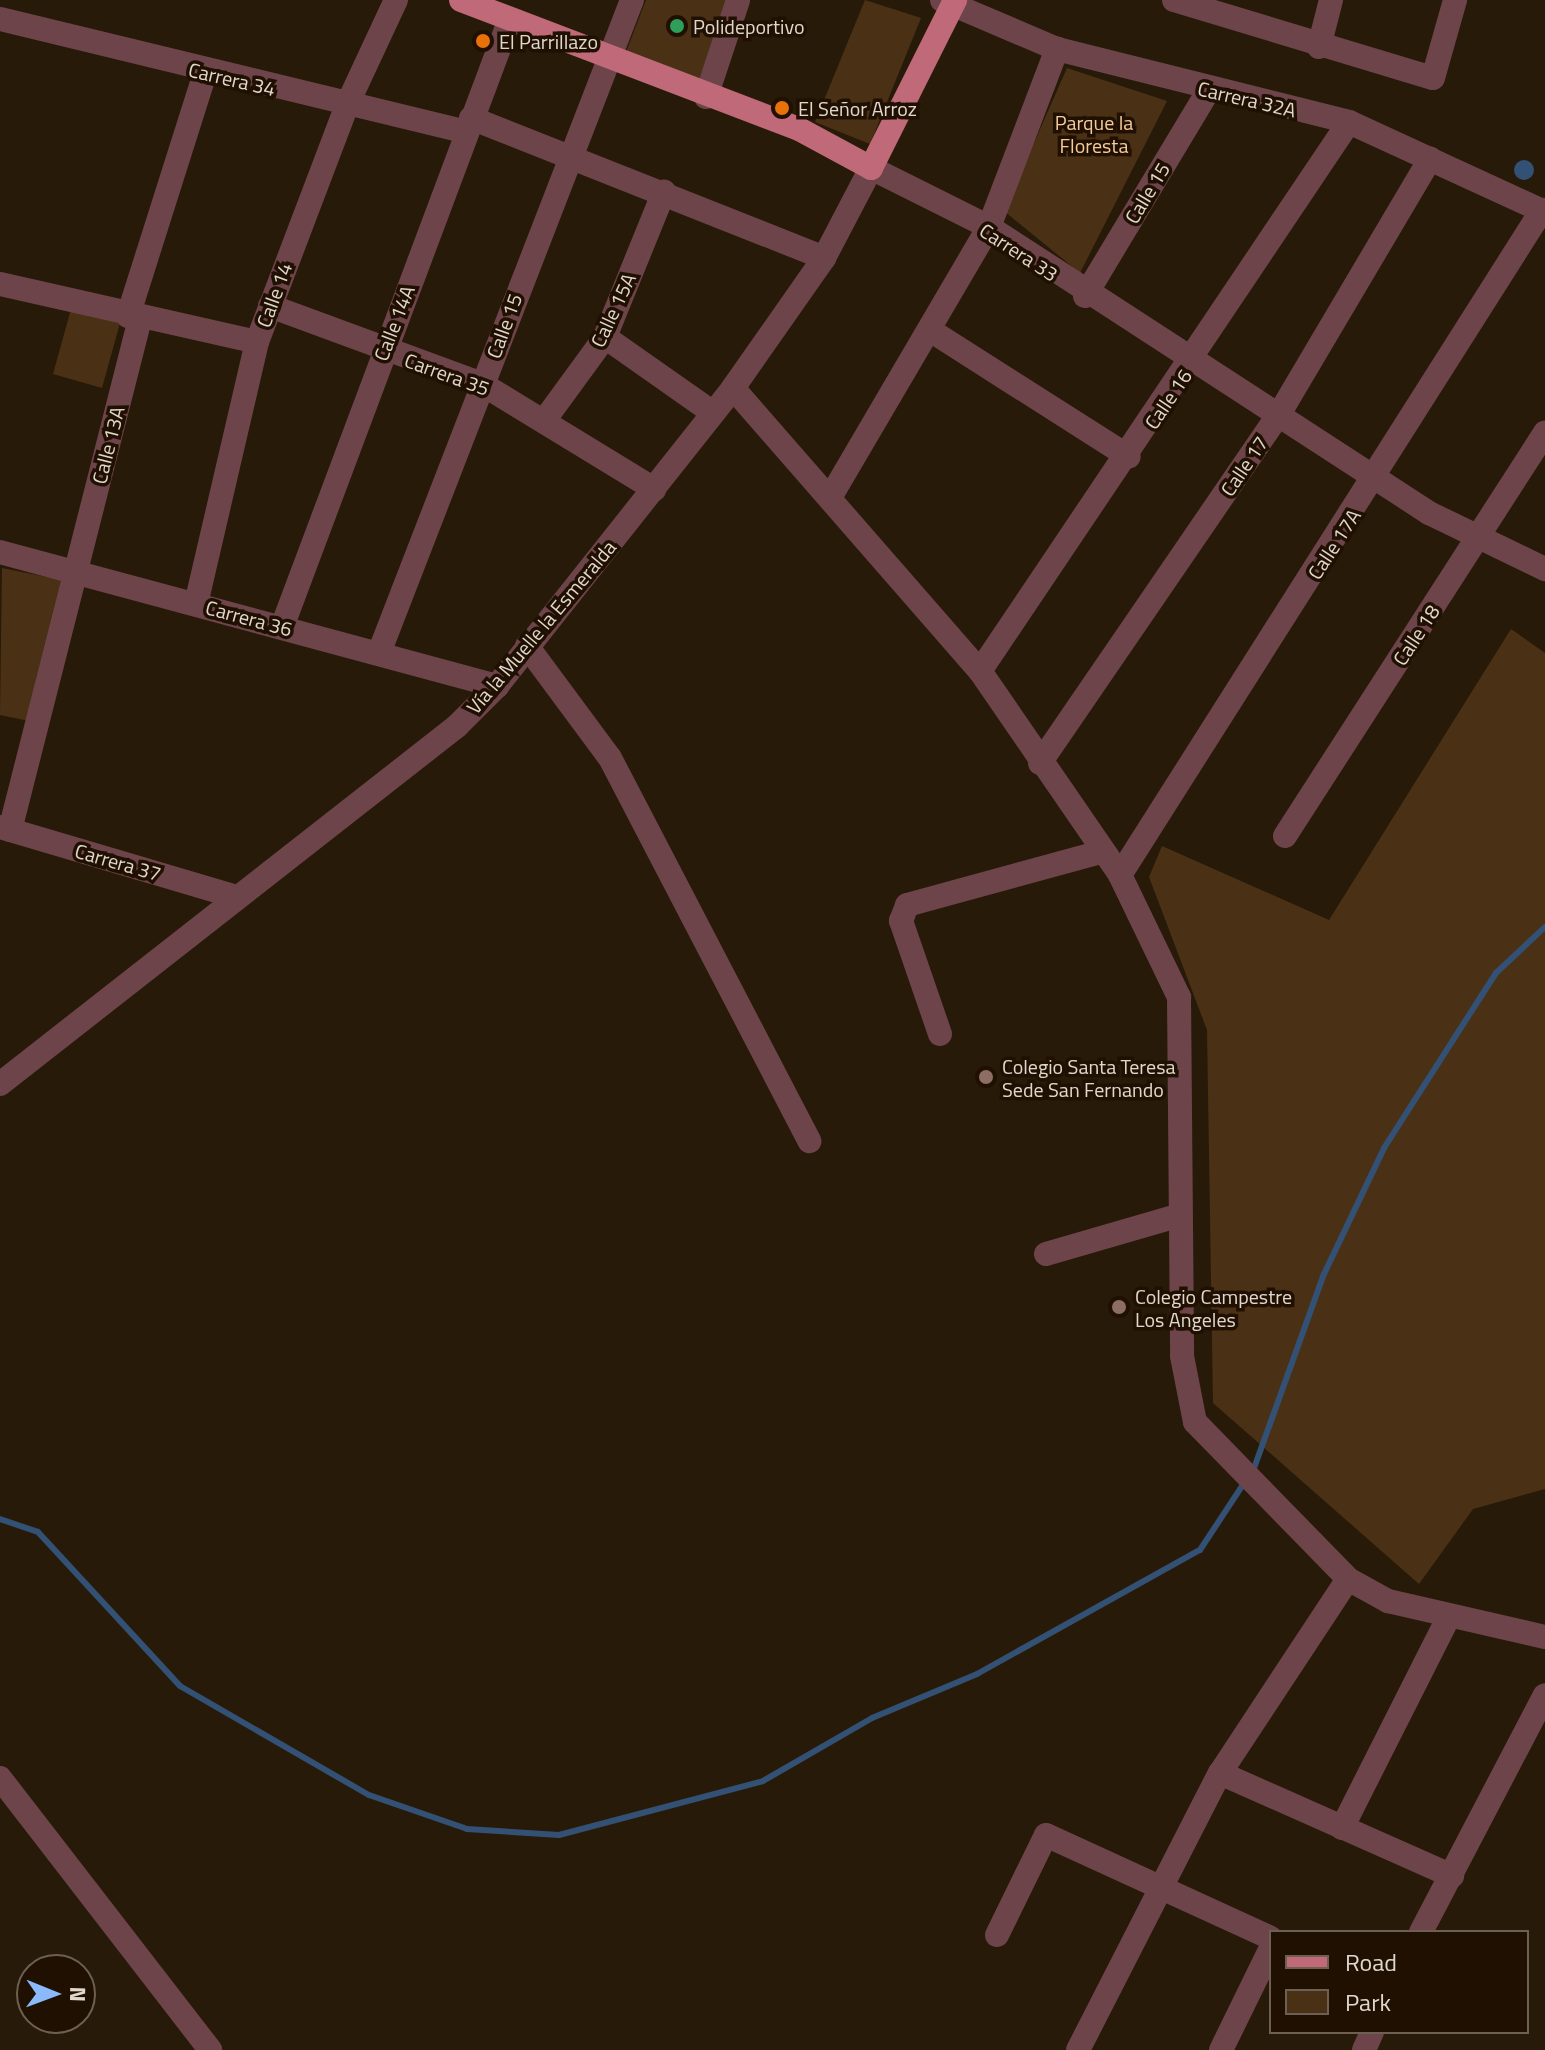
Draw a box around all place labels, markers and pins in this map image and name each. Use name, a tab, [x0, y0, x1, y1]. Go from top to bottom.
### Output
place label: Polideportivo	[693, 14, 804, 38]
marker: Polideportivo	[668, 17, 686, 35]
place label: El Parrillazo	[499, 29, 598, 53]
marker: El Parrillazo	[474, 32, 492, 50]
place label: El Señor Arroz	[798, 96, 917, 120]
marker: El Señor Arroz	[773, 99, 791, 117]
place label: Colegio Santa Teresa Sede San Fernando	[1002, 1054, 1175, 1101]
marker: Colegio Santa Teresa Sede San Fernando	[977, 1068, 995, 1086]
place label: Colegio Campestre Los Angeles	[1135, 1284, 1292, 1331]
marker: Colegio Campestre Los Angeles	[1110, 1298, 1128, 1316]

